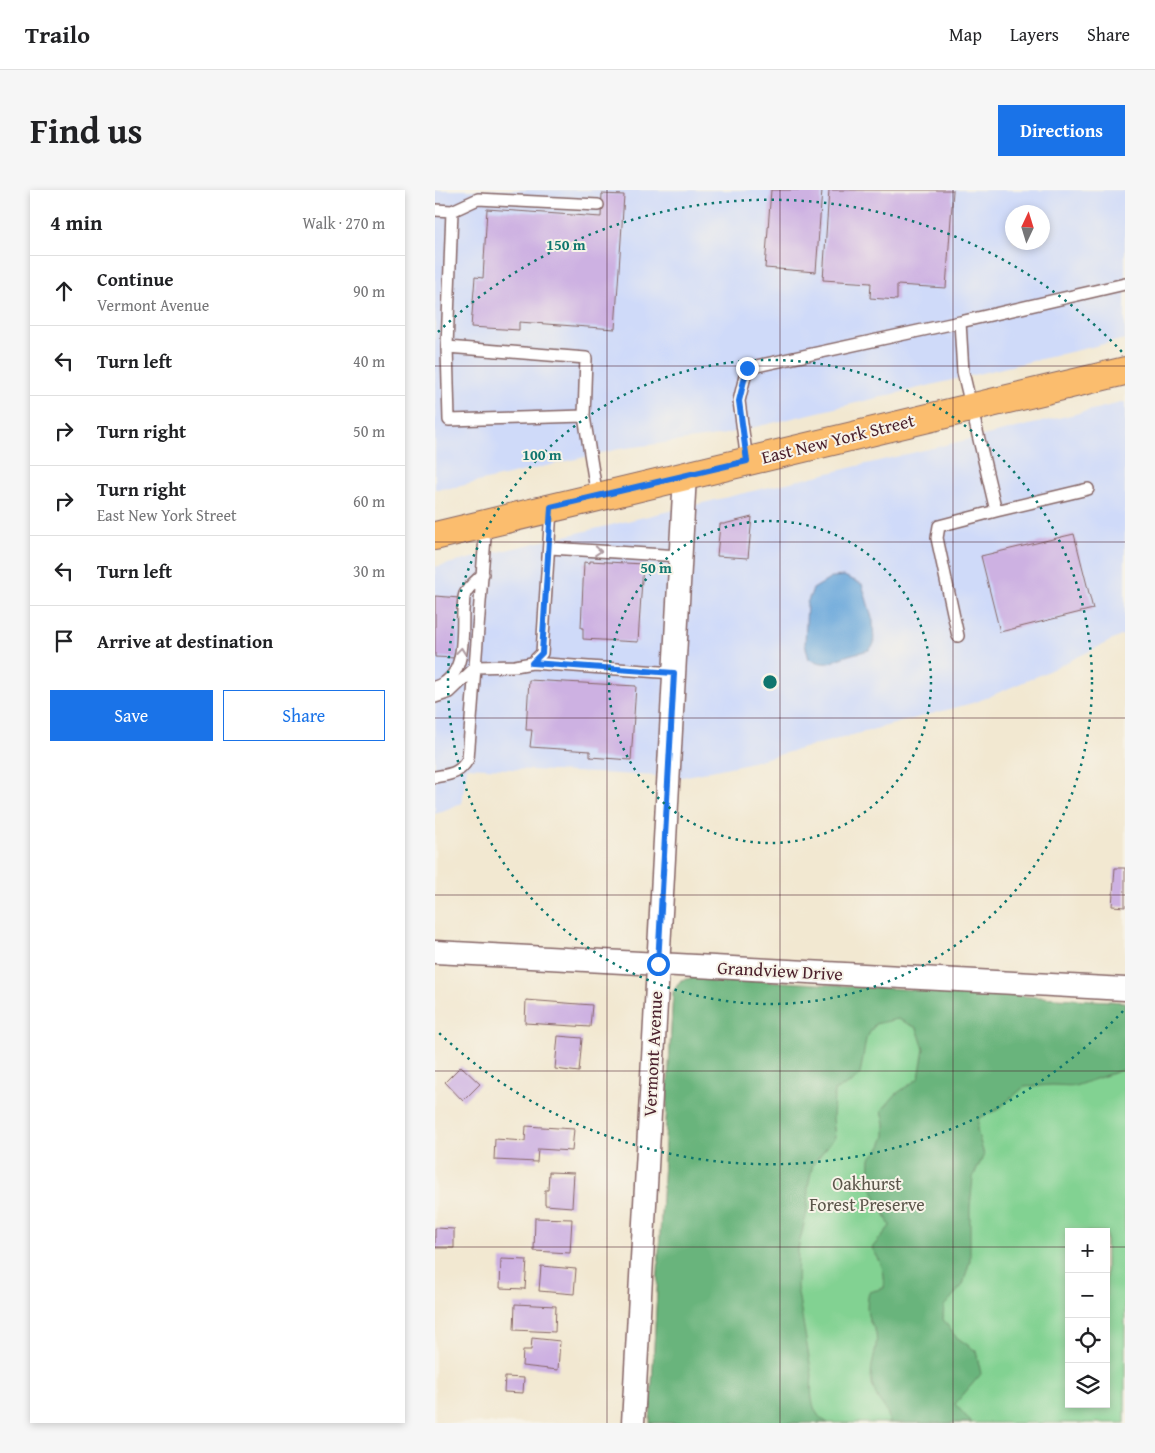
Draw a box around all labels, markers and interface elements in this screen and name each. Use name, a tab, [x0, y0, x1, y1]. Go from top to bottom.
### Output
text: Trailo	[25, 17, 90, 52]
text: Map	[949, 21, 982, 48]
text: Layers	[1010, 21, 1059, 48]
text: Share	[1087, 21, 1130, 48]
text: Find us	[30, 105, 143, 156]
button: Directions	[998, 105, 1125, 156]
north arrow	[1005, 205, 1050, 250]
text: 4 min	[50, 207, 102, 238]
text: Walk · 270 m	[302, 211, 385, 235]
text: 150 m	[546, 234, 586, 255]
text: Continue	[97, 265, 174, 293]
icon: ahead	[50, 277, 78, 305]
text: 90 m	[353, 279, 385, 303]
text: Vermont Avenue	[97, 293, 209, 317]
icon: left	[50, 347, 78, 375]
text: Turn left	[97, 347, 172, 375]
text: 40 m	[353, 349, 385, 373]
route end	[736, 357, 759, 380]
street label: East New York Street	[758, 406, 918, 471]
icon: right	[50, 417, 78, 445]
text: Turn right	[97, 417, 186, 445]
text: 50 m	[353, 419, 385, 443]
text: 100 m	[522, 444, 562, 465]
text: Turn right	[97, 475, 186, 503]
icon: right	[50, 487, 78, 515]
text: 60 m	[353, 489, 385, 513]
text: East New York Street	[97, 503, 237, 527]
one-way arrow	[595, 546, 603, 557]
icon: left	[50, 557, 78, 585]
text: Turn left	[97, 557, 172, 585]
text: 50 m	[640, 557, 672, 578]
text: 30 m	[353, 559, 385, 583]
icon: arrive	[50, 627, 78, 655]
text: Arrive at destination	[97, 627, 273, 655]
one-way arrow	[455, 647, 466, 655]
centre of rings	[761, 673, 779, 691]
button: Save	[50, 690, 213, 741]
button: Share	[223, 690, 385, 741]
route start	[647, 953, 670, 976]
street label: Grandview Drive	[717, 954, 843, 987]
street label: Vermont Avenue	[636, 990, 669, 1118]
park label: Oakhurst Forest Preserve	[809, 1170, 925, 1218]
map controls	[1065, 1228, 1110, 1408]
button: +	[1065, 1228, 1110, 1273]
button: −	[1065, 1273, 1110, 1318]
button: locate	[1065, 1318, 1110, 1363]
button: layers	[1065, 1363, 1110, 1408]

